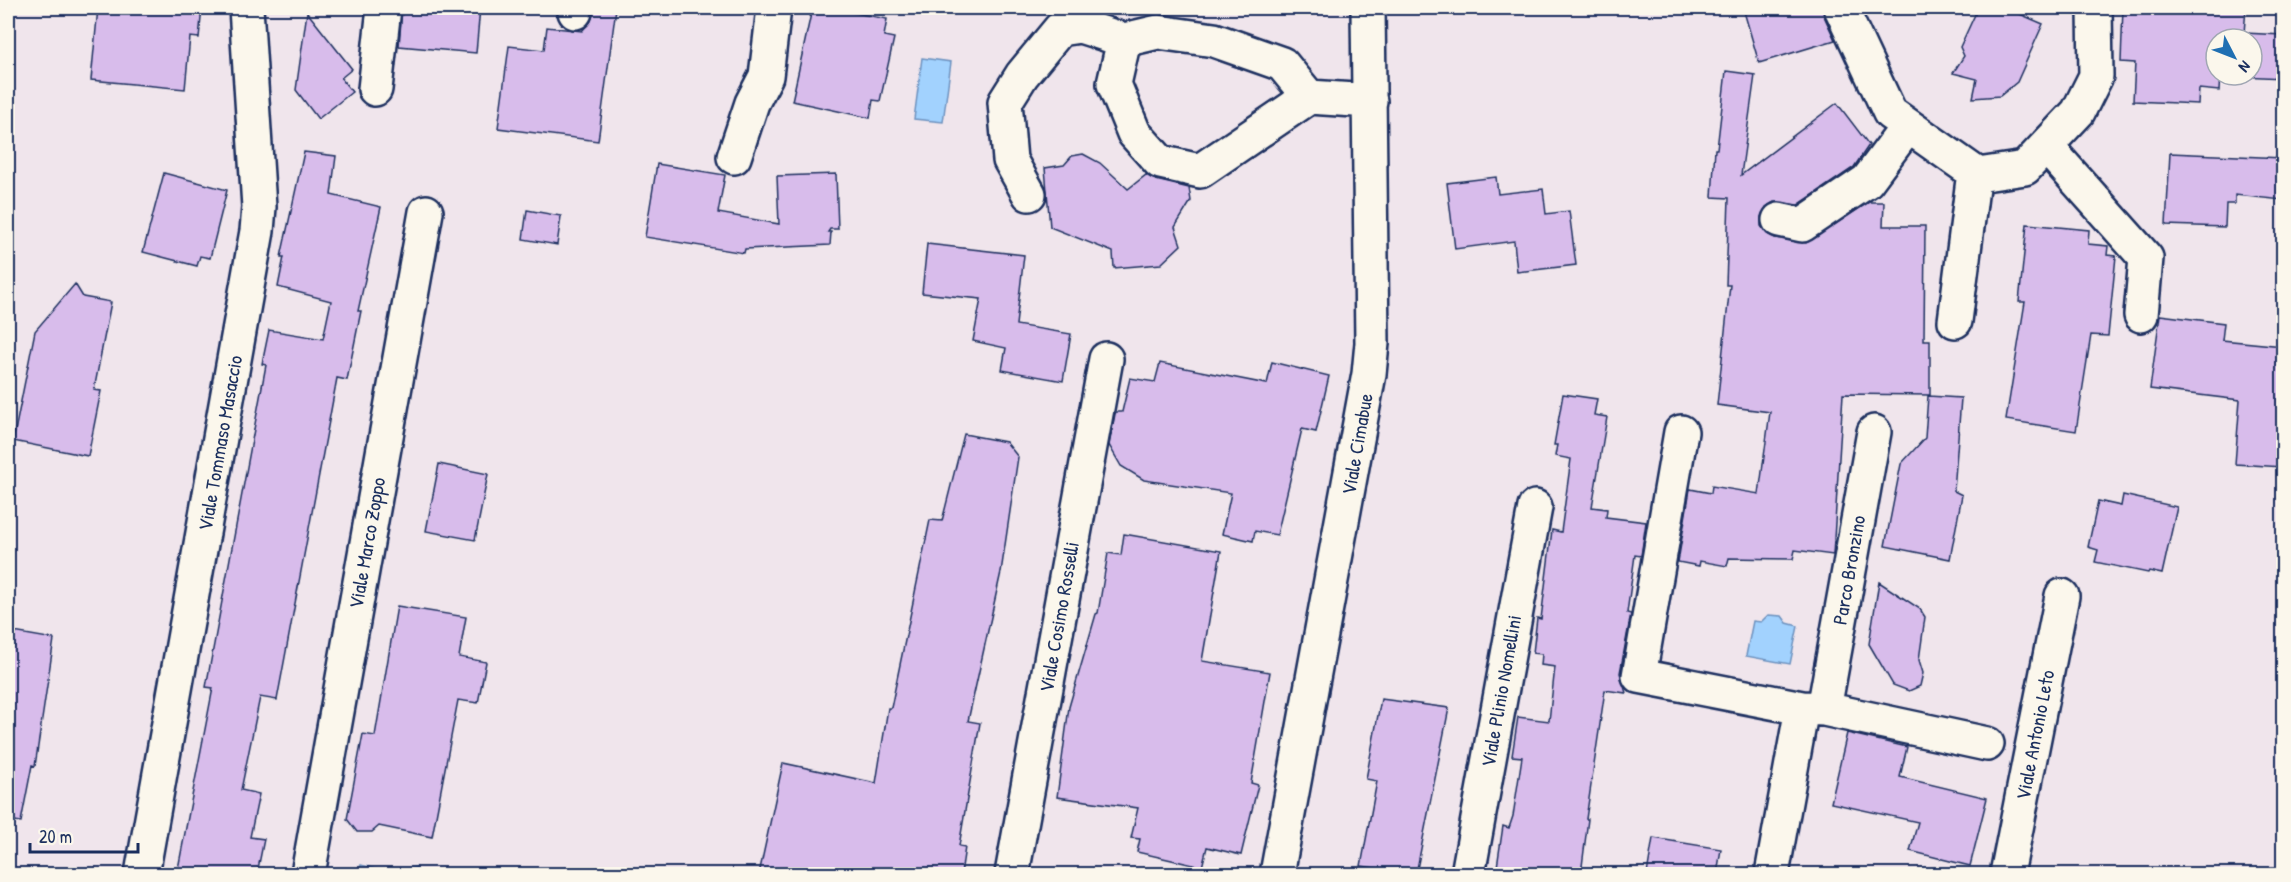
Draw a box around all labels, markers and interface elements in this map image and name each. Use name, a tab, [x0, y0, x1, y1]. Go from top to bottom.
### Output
north arrow	[2204, 27, 2264, 87]
text: N	[2234, 57, 2256, 78]
street label: Viale Tommaso Masaccio	[191, 353, 248, 533]
street label: Viale Cimabue	[1334, 391, 1379, 497]
street label: Viale Marco Zoppo	[342, 475, 391, 611]
street label: Parco Bronzino	[1826, 513, 1871, 627]
street label: Viale Cosimo Rosselli	[1032, 539, 1085, 694]
street label: Viale Plinio Nomellini	[1474, 613, 1527, 769]
street label: Viale Antonio Leto	[2009, 668, 2060, 802]
scale bar	[30, 816, 138, 854]
text: 20 m	[39, 824, 72, 849]

